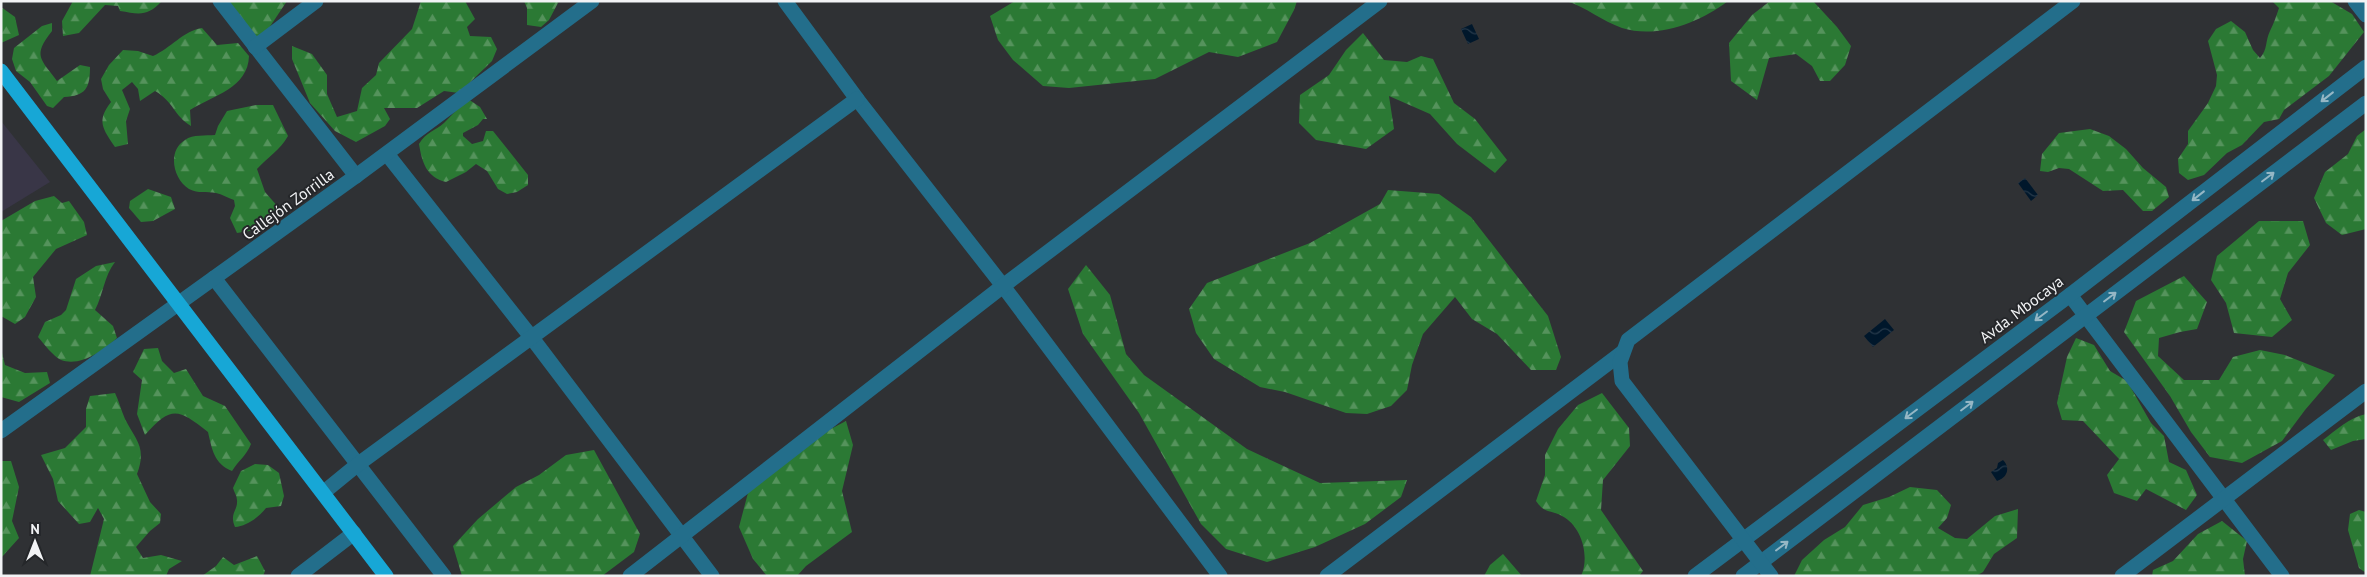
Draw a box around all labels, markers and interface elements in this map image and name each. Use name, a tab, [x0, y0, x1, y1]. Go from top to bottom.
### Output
one-way arrow	[2320, 92, 2334, 102]
street label: Callejón Zorrilla	[238, 164, 338, 244]
one-way arrow	[2261, 172, 2274, 183]
one-way arrow	[2191, 191, 2205, 201]
street label: Avda. Mbocaya	[1975, 271, 2067, 347]
one-way arrow	[2104, 292, 2117, 303]
one-way arrow	[2034, 311, 2048, 321]
one-way arrow	[1960, 401, 1974, 411]
one-way arrow	[1905, 408, 1918, 419]
north arrow	[10, 517, 60, 567]
text: N	[30, 520, 40, 538]
one-way arrow	[1775, 541, 1788, 552]

